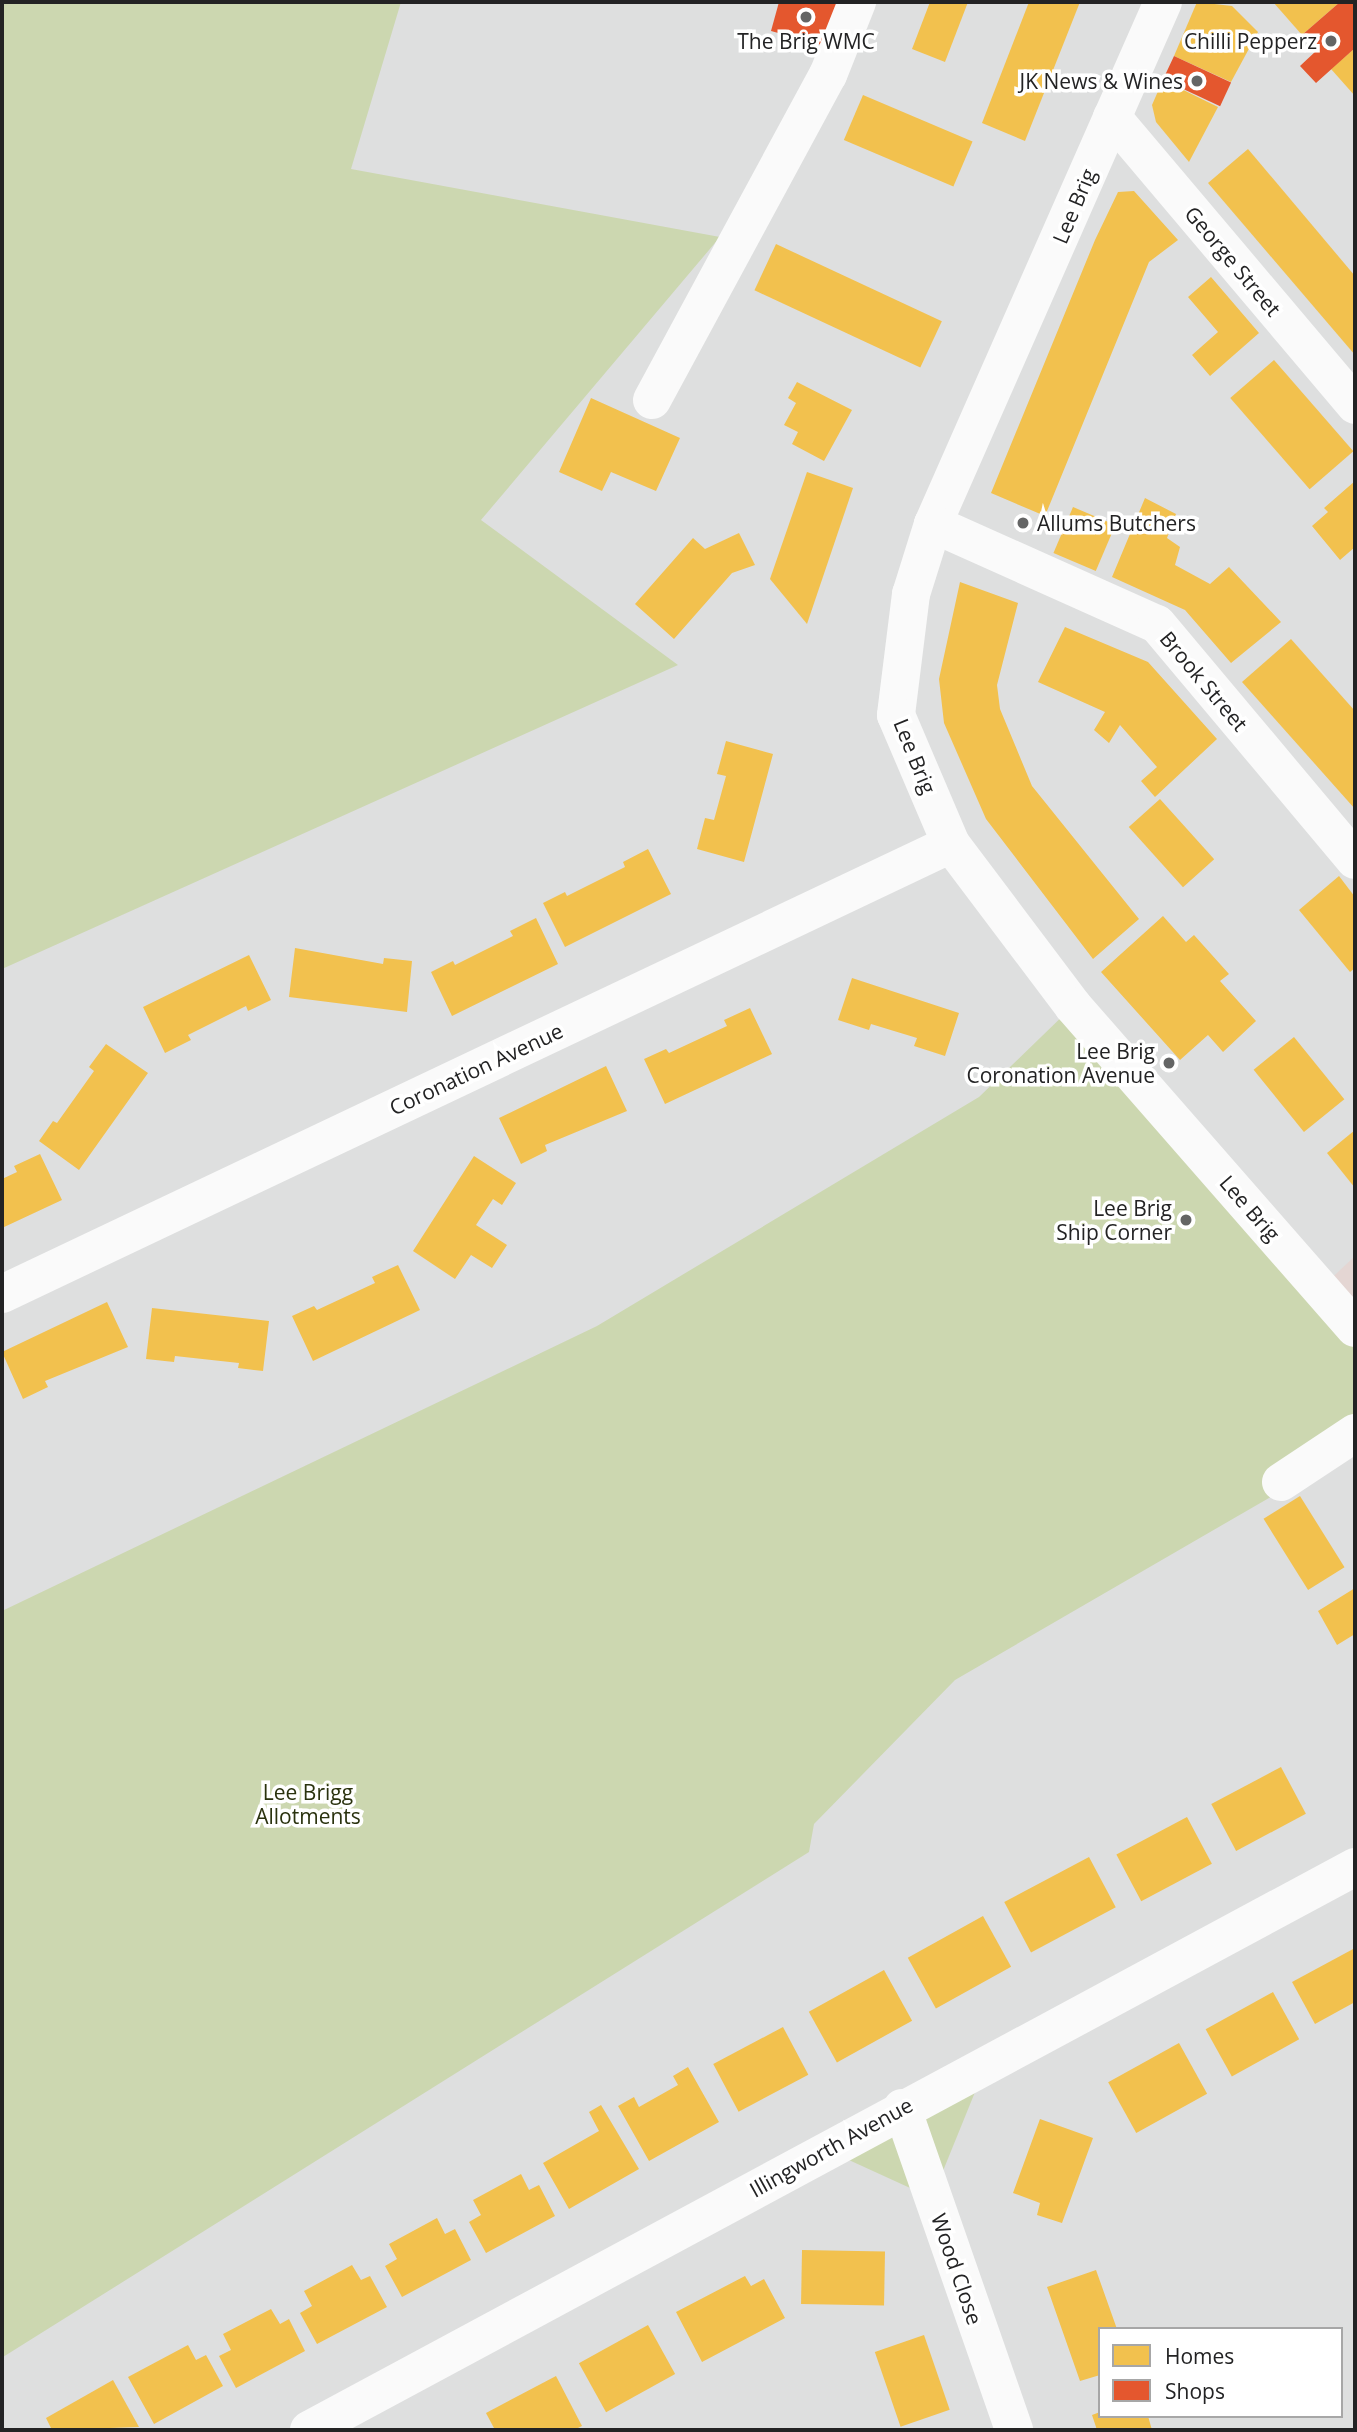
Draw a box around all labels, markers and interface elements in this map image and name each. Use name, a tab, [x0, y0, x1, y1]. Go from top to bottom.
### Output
marker: The Brig WMC	[798, 9, 814, 25]
place label: The Brig WMC	[737, 28, 875, 54]
place label: Chilli Pepperz	[1184, 28, 1317, 54]
marker: Chilli Pepperz	[1323, 33, 1339, 49]
place label: JK News & Wines	[1020, 68, 1183, 94]
marker: JK News & Wines	[1189, 73, 1205, 89]
street label: Lee Brig	[1047, 165, 1101, 247]
street label: George Street	[1180, 201, 1286, 321]
place label: Allums Butchers	[1037, 510, 1196, 536]
marker: Allums Butchers	[1015, 515, 1031, 531]
street label: Brook Street	[1155, 626, 1253, 736]
street label: Lee Brig	[889, 715, 941, 797]
street label: Coronation Avenue	[385, 1018, 567, 1120]
place label: Lee Brig Coronation Avenue	[967, 1038, 1155, 1088]
marker: Lee Brig Coronation Avenue	[1161, 1055, 1177, 1071]
street label: Lee Brig	[1215, 1170, 1285, 1246]
place label: Lee Brig Ship Corner	[1056, 1195, 1172, 1245]
marker: Lee Brig Ship Corner	[1178, 1212, 1194, 1228]
park label: Lee Brigg Allotments	[255, 1779, 361, 1829]
street label: Illingworth Avenue	[745, 2092, 917, 2202]
street label: Wood Close	[926, 2210, 988, 2328]
legend	[1098, 2327, 1343, 2418]
text: Homes	[1165, 2342, 1234, 2370]
text: Shops	[1165, 2377, 1225, 2405]

